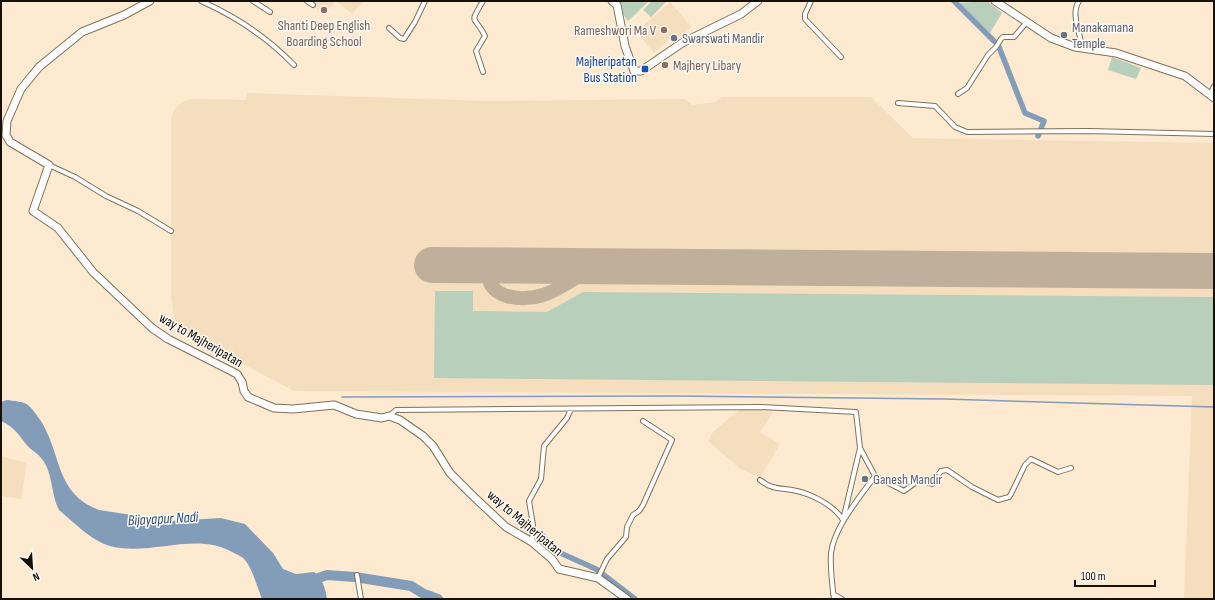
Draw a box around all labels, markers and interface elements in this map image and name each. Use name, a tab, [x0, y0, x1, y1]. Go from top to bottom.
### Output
marker: Shanti Deep English Boarding School	[319, 5, 329, 15]
place label: Shanti Deep English Boarding School	[278, 17, 370, 50]
place label: Manakamana Temple	[1072, 19, 1134, 52]
place label: Rameshwori Ma V	[574, 22, 657, 39]
marker: Rameshwori Ma V	[659, 25, 669, 35]
place label: Swarswati Mandir	[682, 30, 764, 47]
marker: Manakamana Temple	[1059, 30, 1069, 40]
marker: Swarswati Mandir	[669, 33, 679, 43]
place label: Majheripatan Bus Station	[576, 53, 637, 86]
place label: Majhery Libary	[673, 57, 742, 74]
marker: Majhery Libary	[660, 60, 670, 70]
marker: Majheripatan Bus Station	[640, 64, 650, 74]
street label: way to Majheripatan	[156, 309, 246, 371]
place label: Ganesh Mandir	[873, 471, 942, 488]
marker: Ganesh Mandir	[860, 474, 870, 484]
street label: way to Majheripatan	[484, 486, 566, 560]
water label: Bijayapur Nadi	[127, 508, 200, 530]
north arrow	[12, 548, 52, 588]
scale bar	[1075, 562, 1155, 588]
text: N	[30, 569, 41, 584]
text: 100 m	[1081, 569, 1106, 584]

